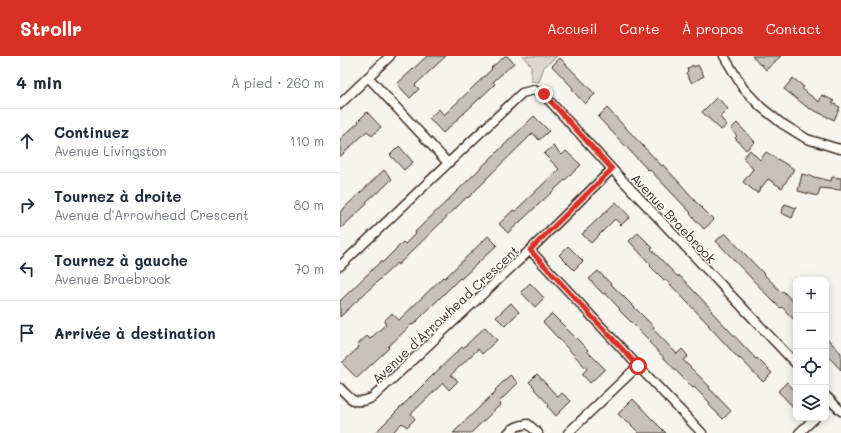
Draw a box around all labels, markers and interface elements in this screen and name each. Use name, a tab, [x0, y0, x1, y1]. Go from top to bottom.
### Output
text: Strollr	[20, 16, 82, 41]
text: Accueil	[547, 19, 597, 38]
text: Carte	[619, 19, 660, 38]
text: À propos	[682, 19, 744, 38]
text: Contact	[766, 19, 821, 38]
text: 4 min	[16, 71, 62, 93]
text: À pied · 260 m	[231, 74, 324, 91]
route end	[535, 85, 553, 103]
text: Continuez	[54, 122, 129, 142]
icon: ahead	[16, 130, 38, 152]
text: 110 m	[290, 132, 324, 149]
text: Avenue Livingston	[54, 142, 167, 159]
street label: Avenue Braebrook	[628, 169, 720, 267]
text: Tournez à droite	[54, 186, 182, 206]
icon: right	[16, 194, 38, 216]
text: 80 m	[294, 196, 324, 213]
text: Avenue d'Arrowhead Crescent	[54, 206, 249, 223]
street label: Avenue d'Arrowhead Crescent	[368, 241, 522, 387]
text: Tournez à gauche	[54, 250, 188, 270]
icon: left	[16, 258, 38, 280]
text: 70 m	[294, 260, 324, 277]
text: Avenue Braebrook	[54, 270, 171, 287]
map controls	[793, 277, 829, 421]
button: +	[793, 277, 829, 313]
button: −	[793, 313, 829, 349]
icon: arrive	[16, 322, 38, 344]
text: Arrivée à destination	[54, 323, 216, 343]
button: locate	[793, 349, 829, 385]
route start	[629, 357, 647, 375]
button: layers	[793, 385, 829, 421]

